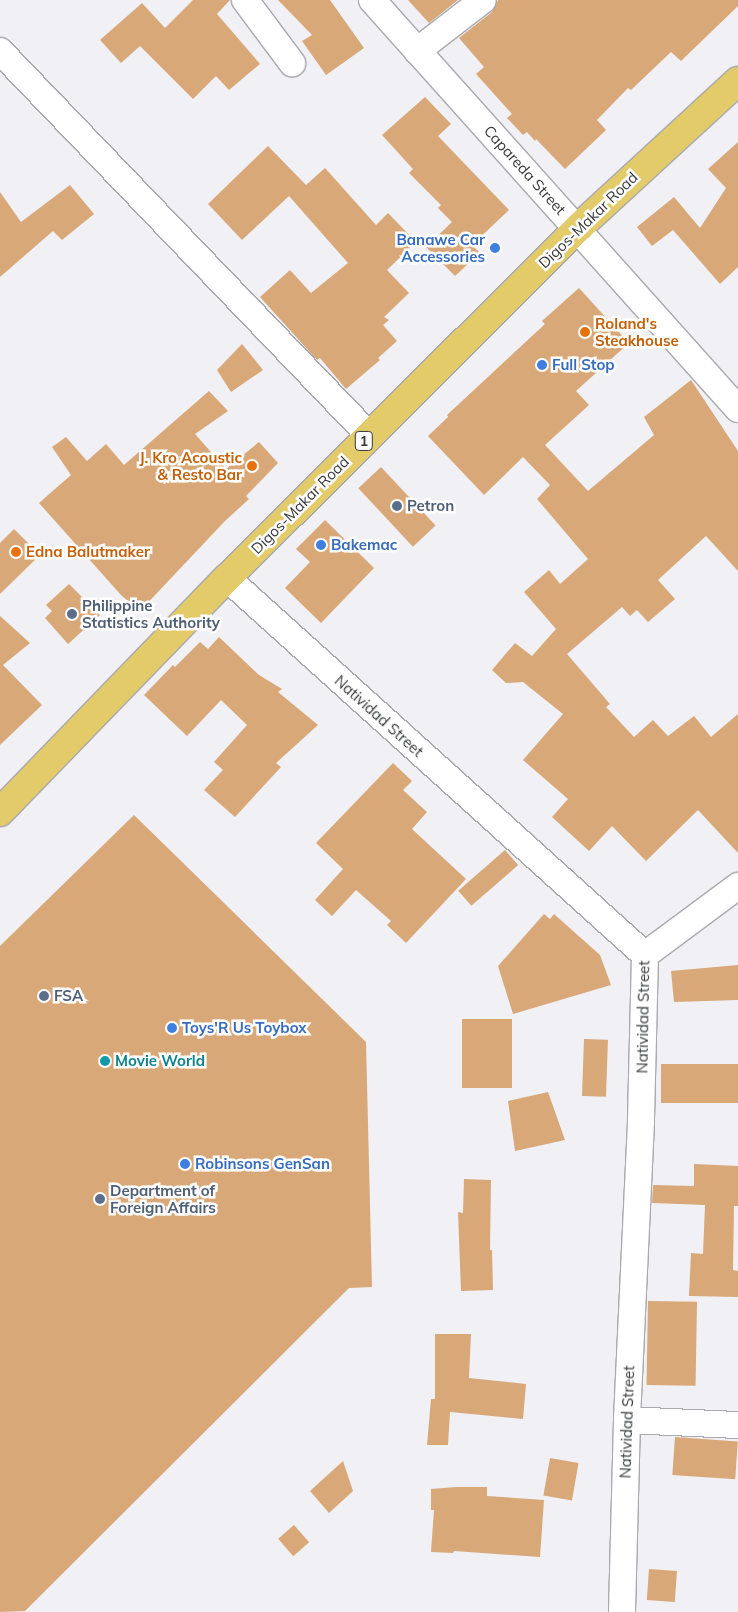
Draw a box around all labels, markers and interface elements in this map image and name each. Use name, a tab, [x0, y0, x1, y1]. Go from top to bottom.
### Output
street label: Capareda Street	[480, 122, 570, 218]
street label: Digos-Makar Road	[535, 168, 641, 272]
place label: Banawe Car Accessories	[396, 230, 485, 265]
marker: Banawe Car Accessories	[489, 242, 501, 254]
place label: Roland's Steakhouse	[595, 314, 679, 349]
marker: Roland's Steakhouse	[579, 326, 591, 338]
place label: Full Stop	[552, 356, 615, 374]
marker: Full Stop	[536, 359, 548, 371]
road number: 1	[354, 430, 374, 452]
place label: J. Kro Acoustic & Resto Bar	[139, 448, 242, 483]
street label: Digos-Makar Road	[247, 452, 353, 558]
marker: J. Kro Acoustic & Resto Bar	[246, 460, 258, 472]
place label: Petron	[407, 497, 454, 515]
marker: Petron	[391, 500, 403, 512]
place label: Bakemac	[331, 536, 397, 554]
marker: Bakemac	[315, 539, 327, 551]
place label: Edna Balutmaker	[26, 543, 150, 561]
marker: Edna Balutmaker	[10, 546, 22, 558]
place label: Philippine Statistics Authority	[82, 596, 220, 631]
marker: Philippine Statistics Authority	[66, 608, 78, 620]
street label: Natividad Street	[331, 672, 427, 760]
street label: Natividad Street	[633, 960, 653, 1074]
place label: FSA	[54, 987, 83, 1005]
marker: FSA	[38, 990, 50, 1002]
place label: Toys'R Us Toybox	[182, 1019, 307, 1037]
marker: Toys'R Us Toybox	[166, 1022, 178, 1034]
place label: Movie World	[115, 1052, 205, 1070]
marker: Movie World	[99, 1055, 111, 1067]
place label: Robinsons GenSan	[195, 1155, 330, 1173]
marker: Robinsons GenSan	[179, 1158, 191, 1170]
place label: Department of Foreign Affairs	[110, 1181, 216, 1216]
marker: Department of Foreign Affairs	[94, 1193, 106, 1205]
street label: Natividad Street	[616, 1365, 638, 1479]

